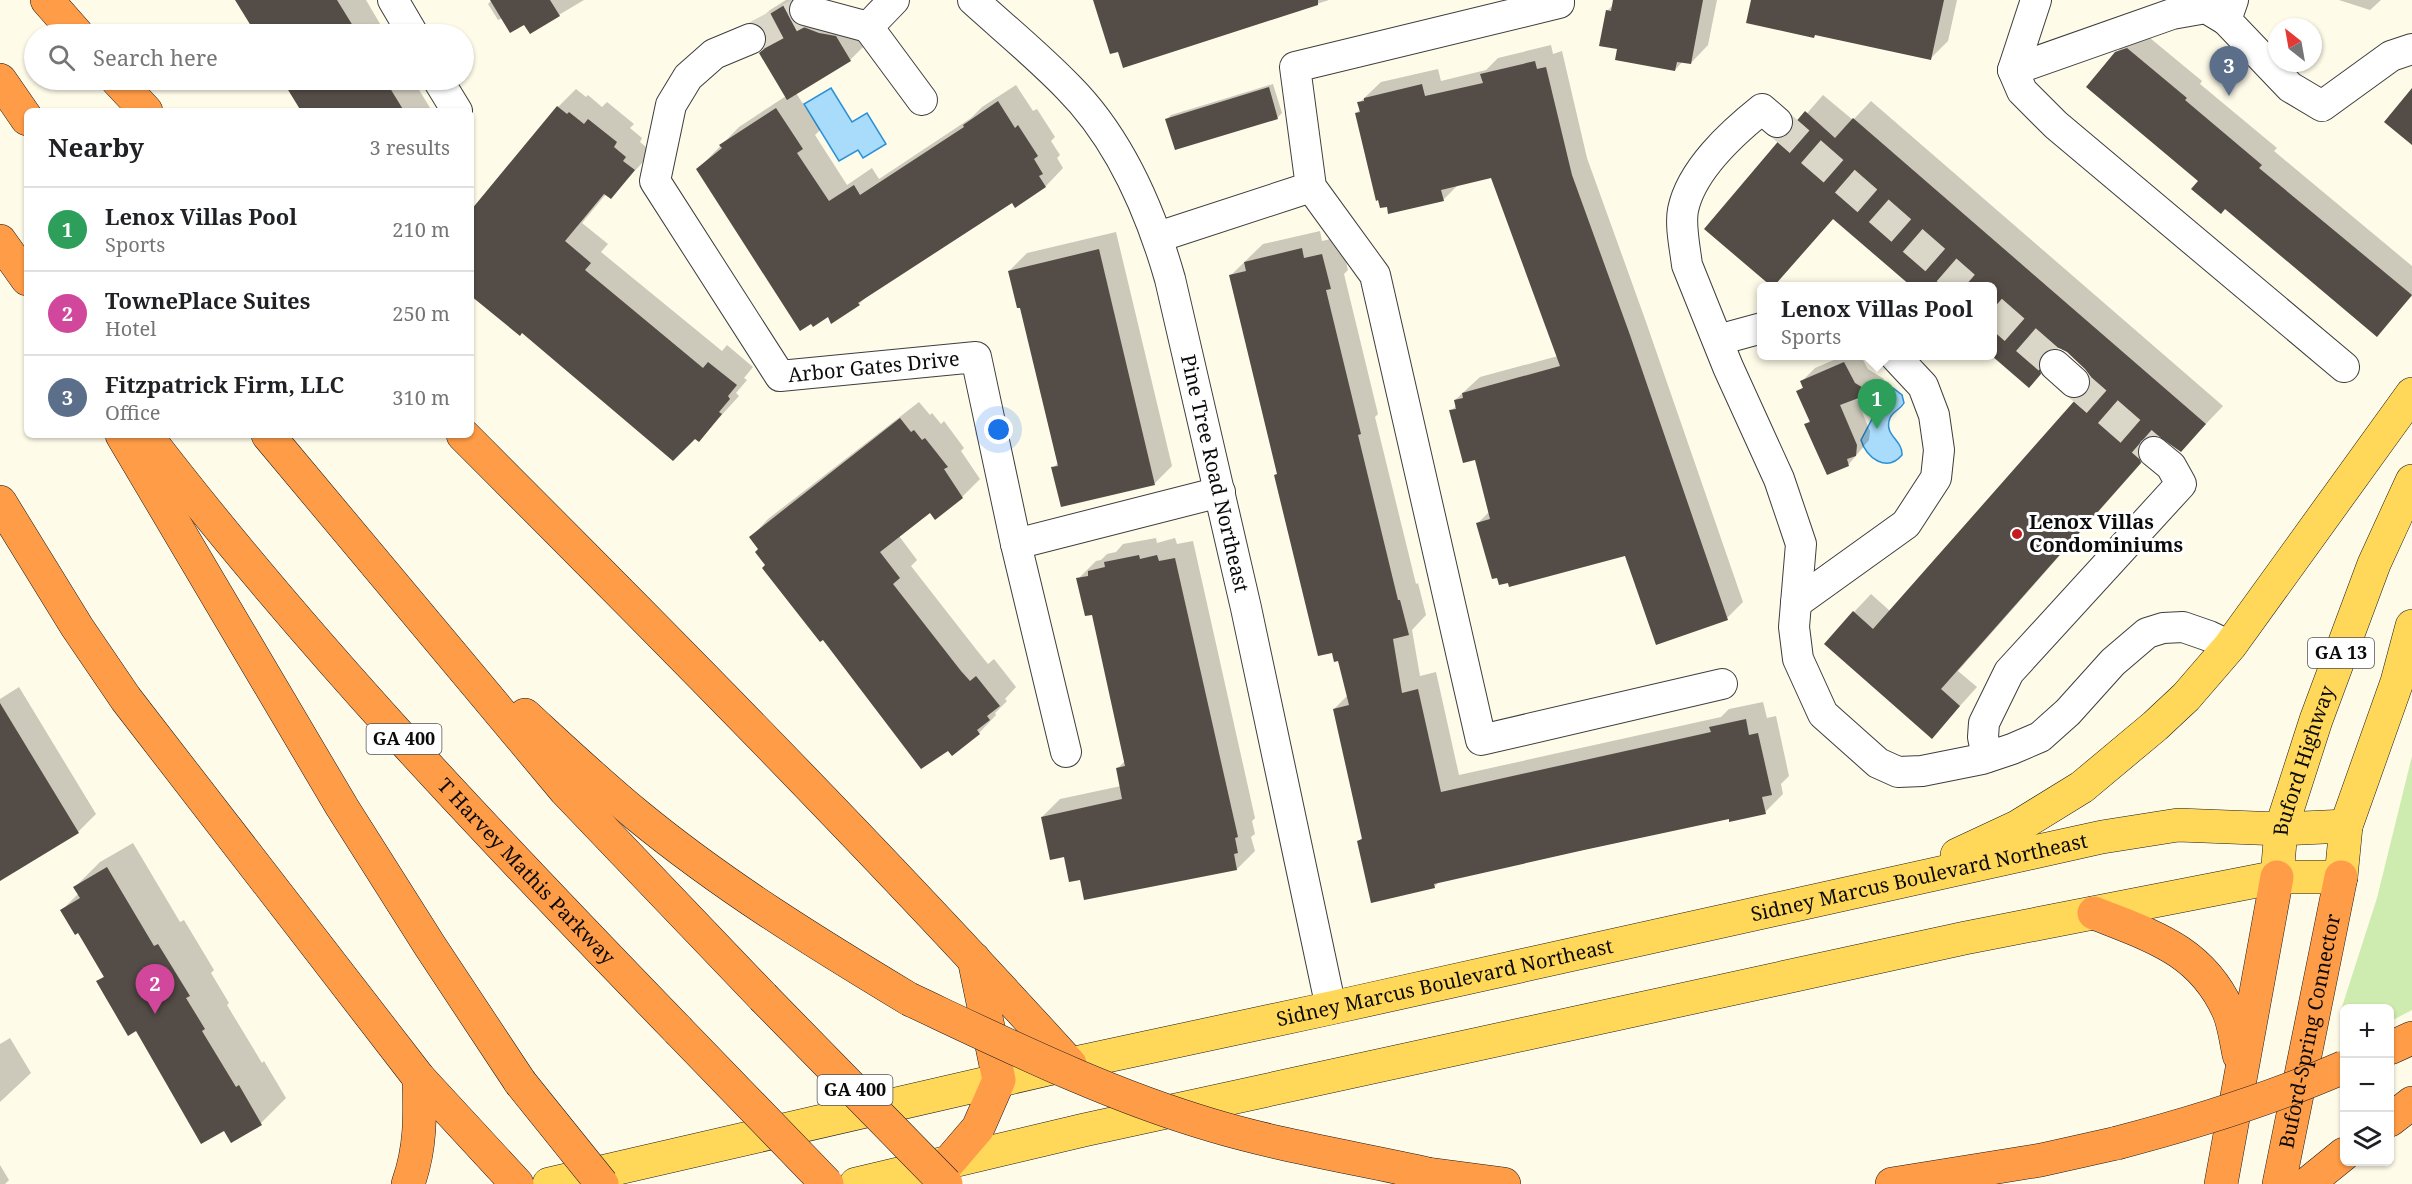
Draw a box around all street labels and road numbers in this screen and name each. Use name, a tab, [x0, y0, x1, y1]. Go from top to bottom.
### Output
street label: Arbor Gates Drive	[787, 345, 961, 388]
street label: Pine Tree Road Northeast	[1175, 352, 1256, 595]
road number: GA 13	[2308, 638, 2374, 668]
street label: Buford Highway	[2267, 681, 2341, 837]
road number: GA 400	[366, 724, 442, 754]
street label: T Harvey Mathis Parkway	[432, 772, 622, 971]
street label: Sidney Marcus Boulevard Northeast	[1748, 827, 2090, 927]
street label: Buford-Spring Connector	[2273, 911, 2346, 1151]
street label: Sidney Marcus Boulevard Northeast	[1274, 932, 1615, 1032]
road number: GA 400	[818, 1075, 892, 1105]

